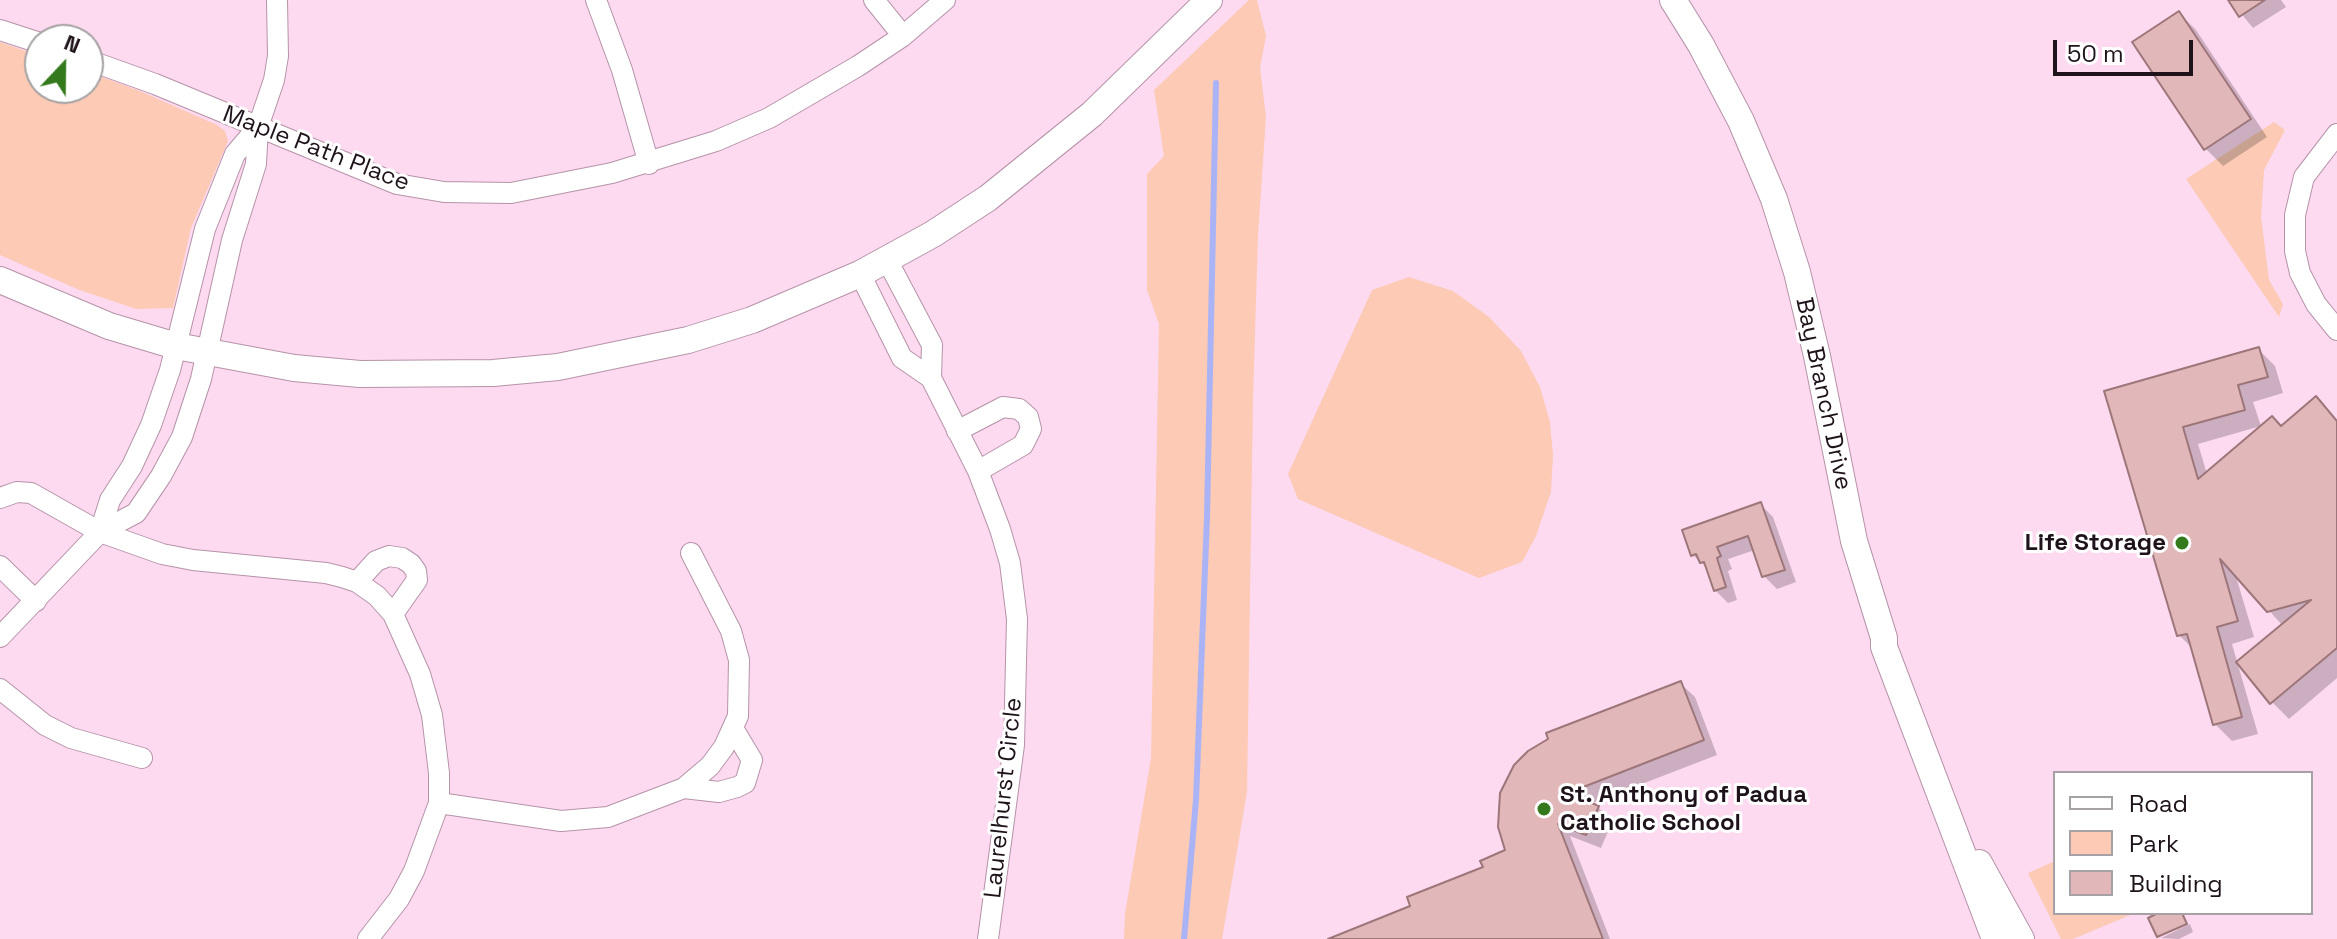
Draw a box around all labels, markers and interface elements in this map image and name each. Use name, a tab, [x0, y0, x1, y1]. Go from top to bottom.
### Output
north arrow	[24, 24, 104, 104]
scale bar	[2057, 24, 2197, 74]
text: N	[60, 28, 84, 59]
text: 50 m	[2067, 38, 2124, 69]
street label: Maple Path Place	[219, 100, 413, 198]
street label: Bay Branch Drive	[1789, 295, 1857, 493]
place label: Life Storage	[2025, 529, 2166, 557]
marker: Life Storage	[2173, 534, 2191, 552]
street label: Laurelhurst Circle	[979, 696, 1029, 900]
legend	[2053, 771, 2313, 915]
place label: St. Anthony of Padua Catholic School	[1560, 781, 1807, 837]
text: Road	[2129, 788, 2188, 819]
marker: St. Anthony of Padua Catholic School	[1535, 800, 1553, 818]
text: Park	[2129, 828, 2179, 859]
text: Building	[2129, 868, 2223, 899]

